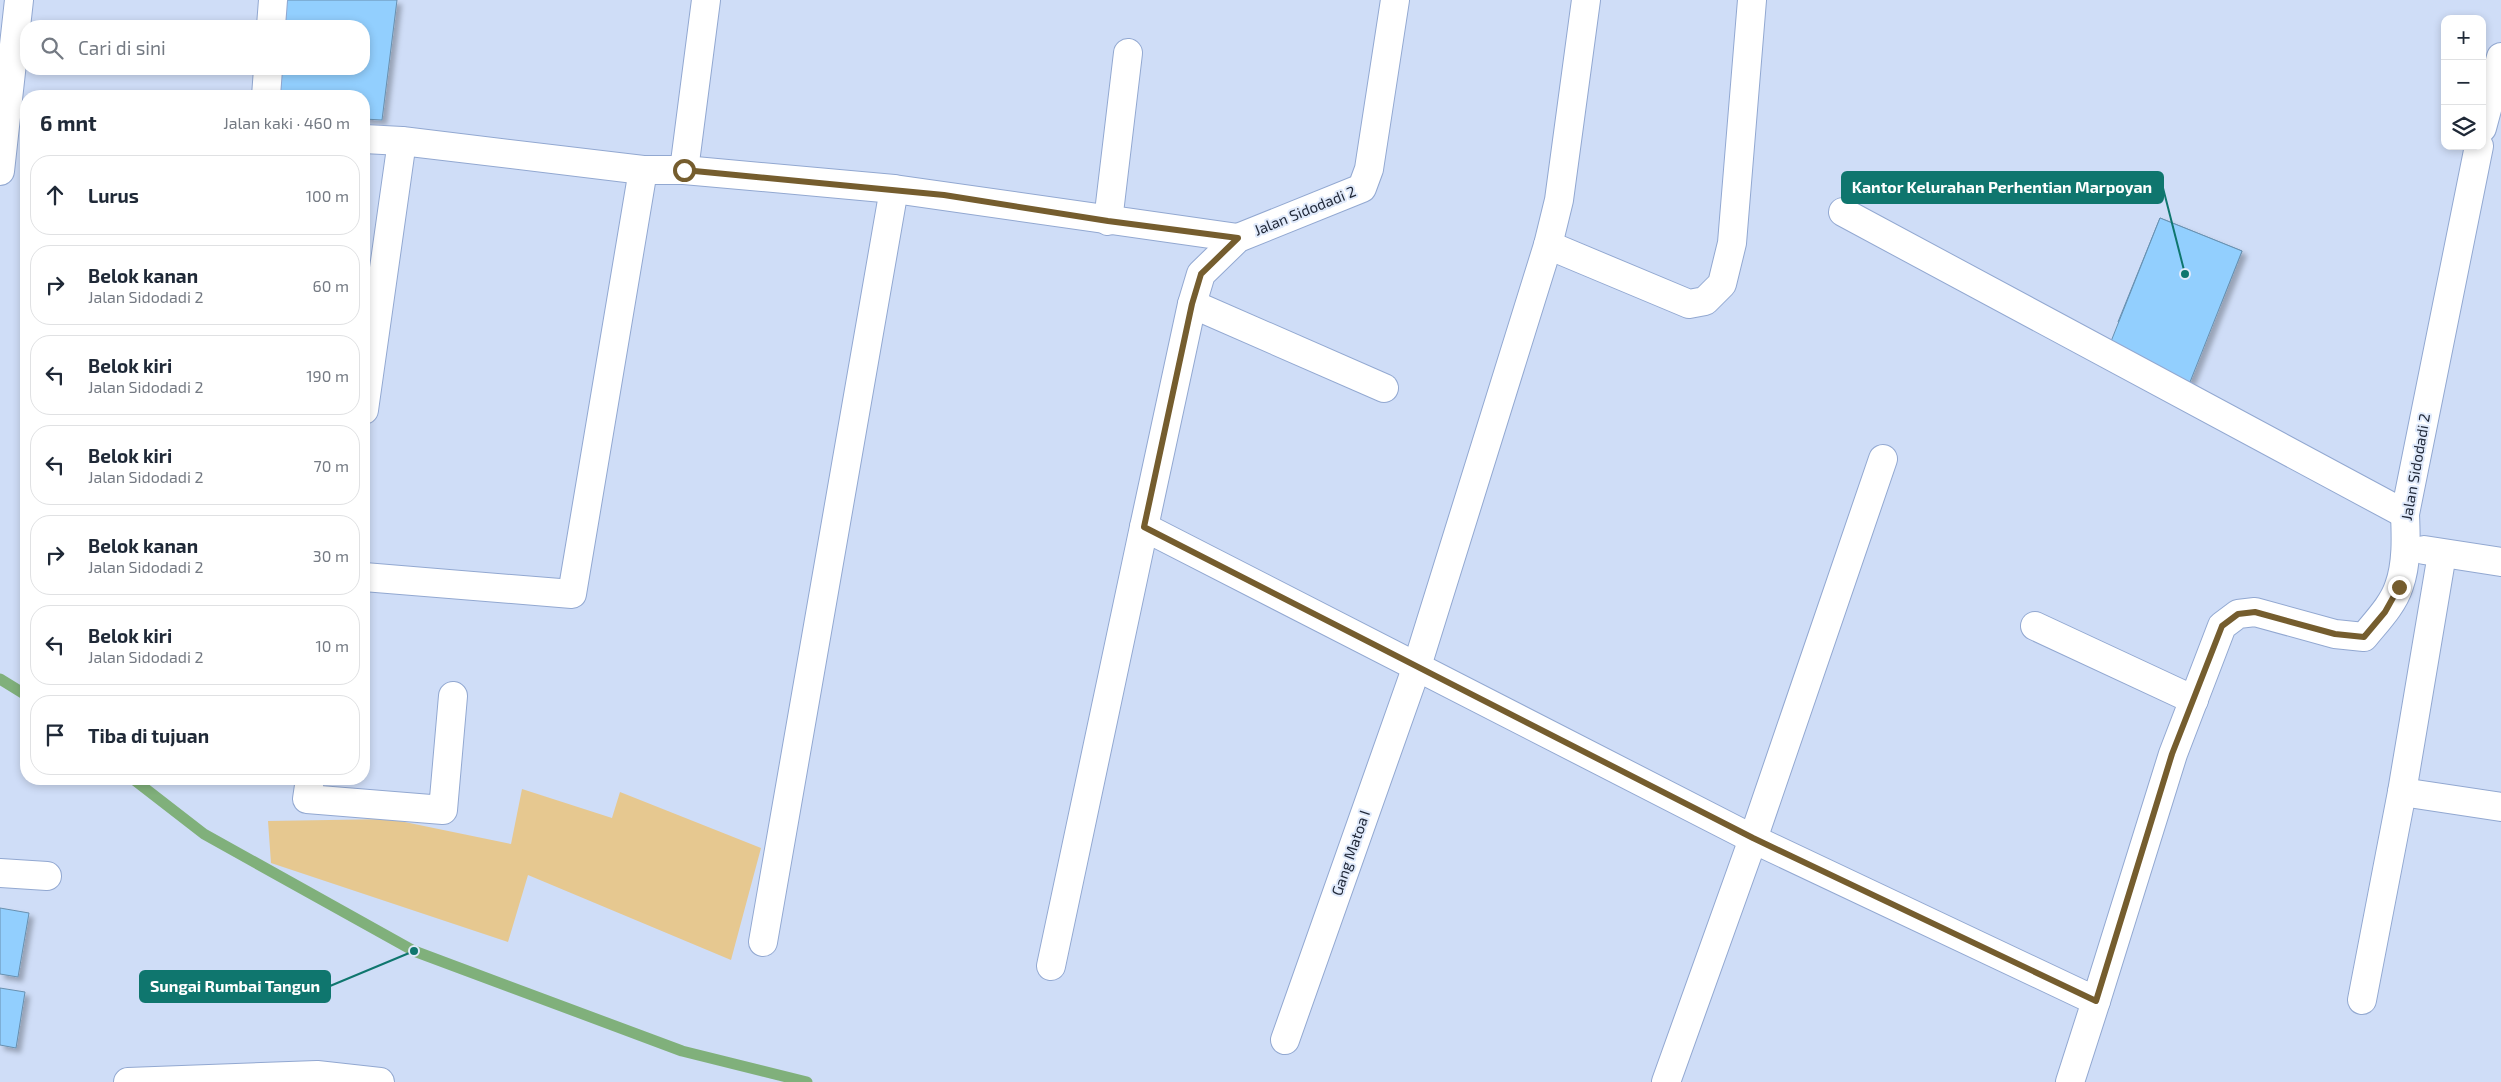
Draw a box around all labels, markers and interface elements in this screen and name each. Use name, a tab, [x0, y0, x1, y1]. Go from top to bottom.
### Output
map controls	[2441, 15, 2486, 150]
button: +	[2441, 15, 2486, 60]
search box	[20, 20, 370, 75]
icon: search	[38, 34, 66, 62]
text: Cari di sini	[78, 36, 166, 59]
button: −	[2441, 60, 2486, 105]
button: layers	[2441, 105, 2486, 150]
text: 6 mnt	[40, 110, 97, 135]
text: Jalan kaki · 460 m	[223, 113, 350, 132]
route start	[673, 159, 696, 182]
callout: Kantor Kelurahan Perhentian Marpoyan	[1842, 172, 2163, 203]
text: Kantor Kelurahan Perhentian Marpoyan	[1852, 177, 2152, 197]
icon: ahead	[41, 181, 69, 209]
street label: Jalan Sidodadi 2	[1251, 181, 1358, 239]
text: Lurus	[88, 184, 139, 207]
text: 100 m	[306, 186, 349, 205]
text: Belok kanan	[88, 264, 198, 287]
icon: right	[41, 271, 69, 299]
text: 60 m	[313, 276, 349, 295]
text: Jalan Sidodadi 2	[88, 287, 203, 306]
text: Belok kiri	[88, 354, 172, 377]
icon: left	[41, 361, 69, 389]
text: 190 m	[306, 366, 349, 385]
text: Jalan Sidodadi 2	[88, 377, 203, 396]
street label: Jalan Sidodadi 2	[2397, 412, 2433, 522]
text: Belok kiri	[88, 444, 172, 467]
icon: left	[41, 451, 69, 479]
text: 70 m	[314, 456, 349, 475]
text: Jalan Sidodadi 2	[88, 467, 203, 486]
text: Belok kanan	[88, 534, 198, 557]
icon: right	[41, 541, 69, 569]
text: 30 m	[313, 546, 349, 565]
text: Jalan Sidodadi 2	[88, 557, 203, 576]
route end	[2388, 576, 2411, 599]
text: Belok kiri	[88, 624, 172, 647]
icon: left	[41, 631, 69, 659]
text: 10 m	[315, 636, 349, 655]
text: Jalan Sidodadi 2	[88, 647, 203, 666]
icon: arrive	[41, 721, 69, 749]
text: Tiba di tujuan	[88, 724, 209, 747]
street label: Gang Matoa I	[1327, 808, 1373, 898]
callout: Sungai Rumbai Tangun	[140, 971, 330, 1002]
text: Sungai Rumbai Tangun	[150, 976, 320, 995]

